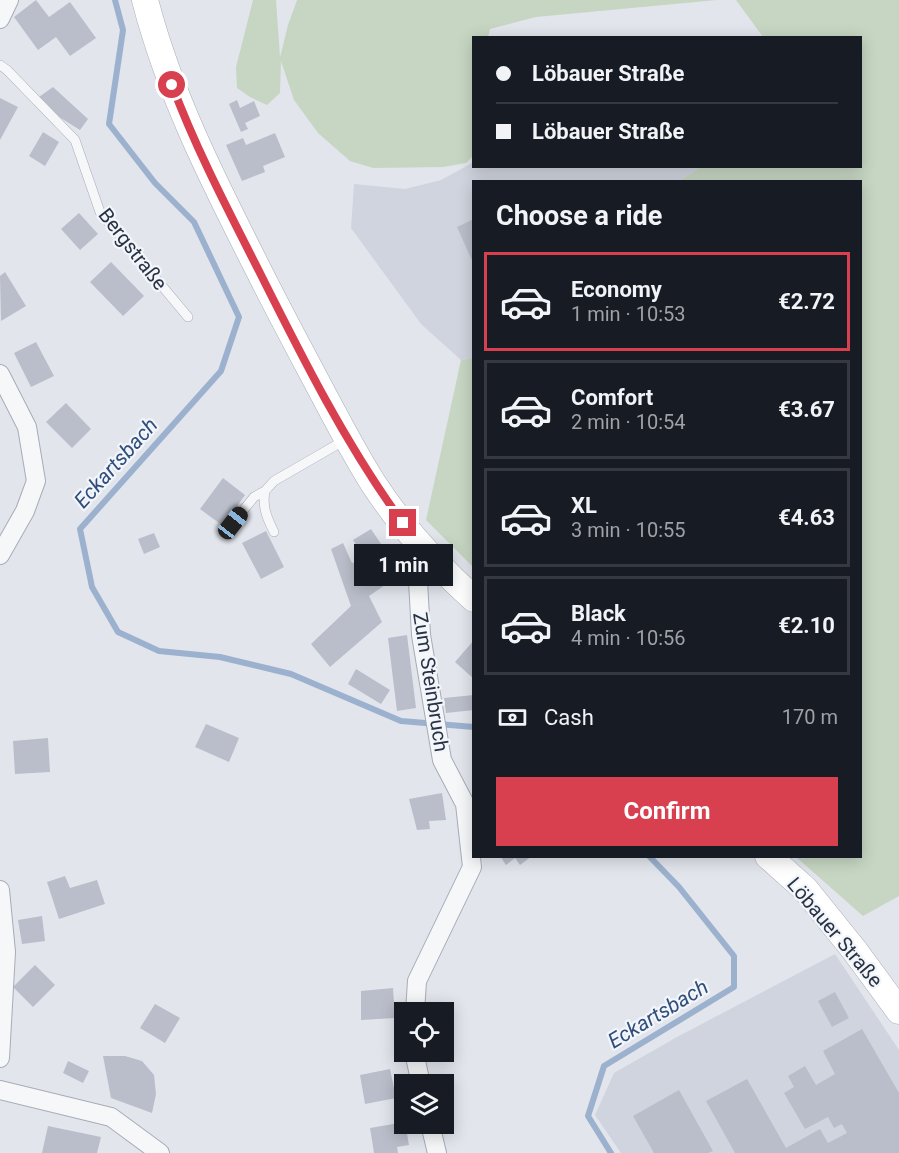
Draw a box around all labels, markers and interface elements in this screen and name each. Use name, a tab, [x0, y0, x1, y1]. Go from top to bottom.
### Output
text: Löbauer Straße	[532, 61, 684, 86]
route start	[158, 71, 185, 98]
text: Löbauer Straße	[532, 119, 684, 144]
text: Choose a ride	[496, 200, 662, 232]
street label: Bergstraße	[94, 203, 172, 295]
icon: car	[499, 275, 553, 329]
text: Economy	[571, 277, 662, 302]
text: €2.72	[778, 289, 835, 314]
text: 1 min · 10:53	[571, 302, 686, 326]
icon: car	[499, 383, 553, 437]
text: Comfort	[571, 385, 653, 410]
text: €3.67	[778, 397, 835, 422]
text: 2 min · 10:54	[571, 410, 686, 434]
water label: Eckartsbach	[69, 413, 163, 513]
icon: car	[499, 491, 553, 545]
text: XL	[571, 493, 597, 518]
car	[215, 503, 251, 543]
text: €4.63	[778, 505, 835, 530]
route end	[389, 509, 416, 536]
text: 3 min · 10:55	[571, 518, 686, 542]
callout: 1 min	[354, 544, 452, 586]
text: 1 min	[378, 553, 429, 577]
icon: car	[499, 599, 553, 653]
text: Black	[571, 601, 626, 626]
street label: Zum Steinbruch	[408, 611, 454, 753]
text: €2.10	[778, 613, 835, 638]
text: 4 min · 10:56	[571, 626, 686, 650]
icon: cash	[496, 701, 529, 734]
text: Cash	[544, 705, 594, 730]
text: 170 m	[782, 705, 838, 729]
button: Confirm	[496, 777, 838, 846]
street label: Löbauer Straße	[782, 872, 888, 992]
water label: Eckartsbach	[604, 975, 712, 1053]
map controls	[394, 1002, 454, 1134]
button: locate	[394, 1002, 454, 1062]
button: layers	[394, 1074, 454, 1134]

